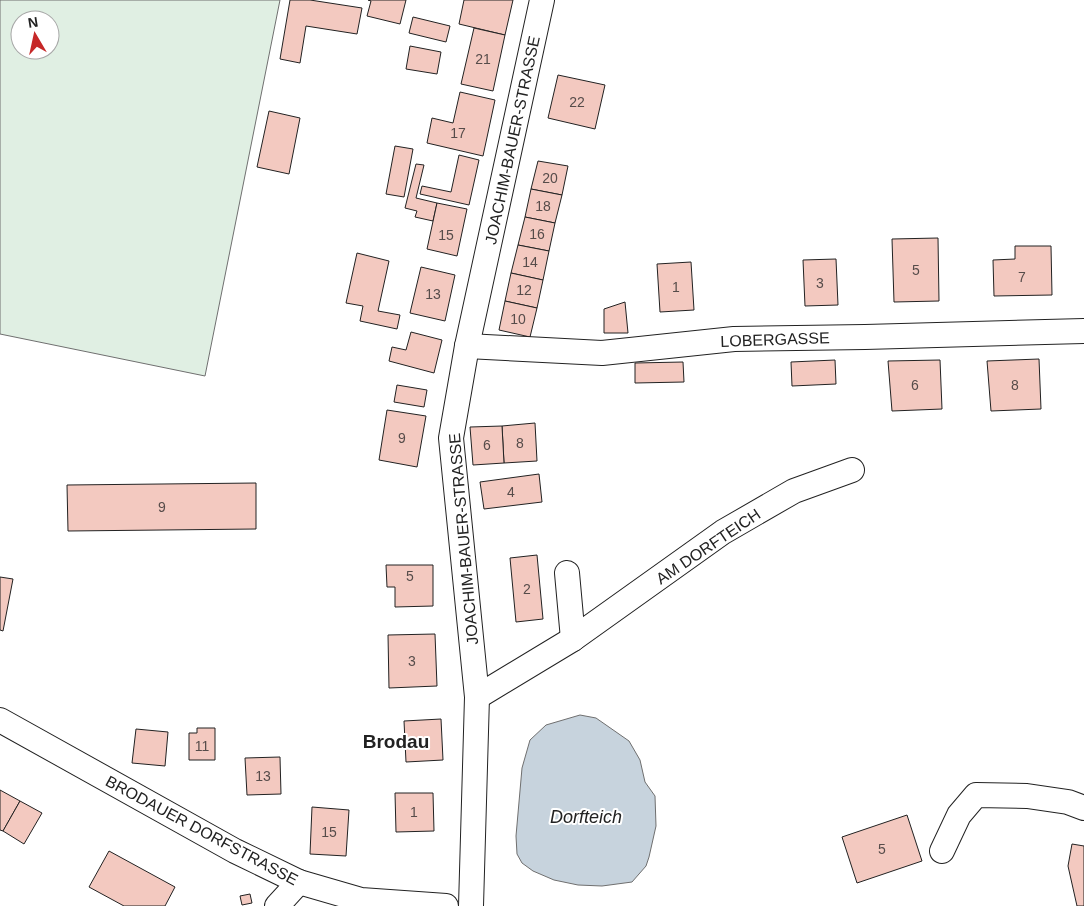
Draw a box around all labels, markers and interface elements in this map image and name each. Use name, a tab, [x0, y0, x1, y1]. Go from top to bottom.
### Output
north arrow	[10, 10, 60, 60]
text: N	[27, 13, 39, 31]
street label: JOACHIM-BAUER-STRASSE	[482, 34, 543, 246]
house number: 21	[475, 51, 491, 67]
house number: 22	[569, 94, 585, 110]
house number: 17	[450, 125, 466, 141]
house number: 20	[542, 170, 558, 186]
house number: 18	[535, 198, 551, 214]
house number: 16	[529, 226, 545, 242]
house number: 15	[438, 227, 454, 243]
house number: 14	[522, 254, 538, 270]
house number: 5	[912, 262, 920, 278]
house number: 7	[1018, 269, 1026, 285]
house number: 3	[816, 275, 824, 291]
house number: 1	[672, 279, 680, 295]
house number: 12	[516, 282, 532, 298]
house number: 13	[425, 286, 441, 302]
house number: 10	[510, 311, 526, 327]
street label: LOBERGASSE	[720, 329, 830, 350]
house number: 6	[911, 377, 919, 393]
house number: 8	[1011, 377, 1019, 393]
house number: 9	[398, 430, 406, 446]
street label: JOACHIM-BAUER-STRASSE	[446, 432, 481, 646]
house number: 8	[516, 435, 524, 451]
house number: 6	[483, 437, 491, 453]
house number: 4	[507, 484, 515, 500]
house number: 9	[158, 499, 166, 515]
street label: AM DORFTEICH	[653, 505, 764, 588]
house number: 5	[406, 568, 414, 584]
house number: 2	[523, 581, 531, 597]
house number: 3	[408, 653, 416, 669]
district label: Brodau	[363, 731, 429, 752]
house number: 11	[195, 738, 209, 754]
house number: 13	[255, 768, 271, 784]
street label: BRODAUER DORFSTRASSE	[103, 772, 301, 888]
house number: 1	[410, 804, 418, 820]
water label: Dorfteich	[550, 807, 622, 827]
house number: 15	[321, 824, 337, 840]
house number: 5	[878, 841, 886, 857]

